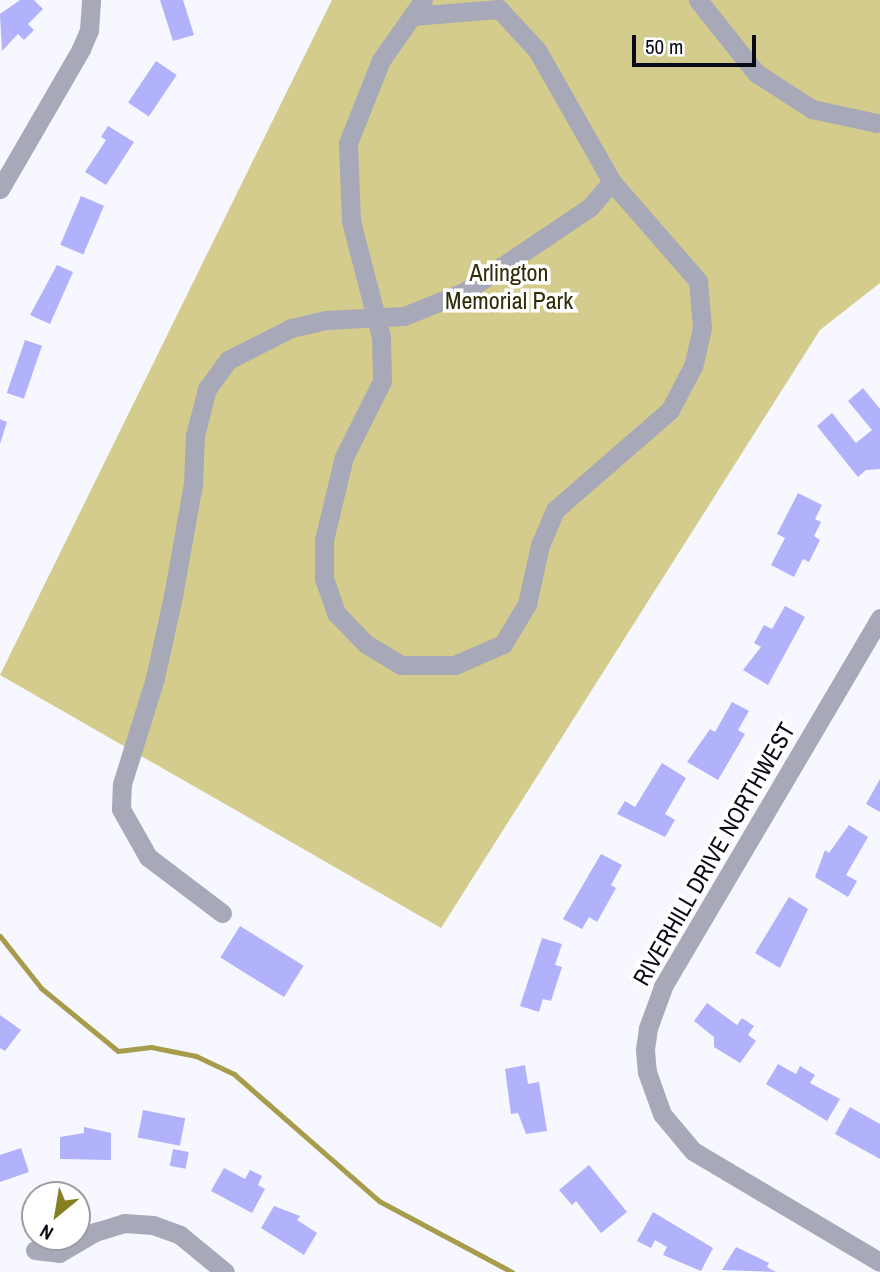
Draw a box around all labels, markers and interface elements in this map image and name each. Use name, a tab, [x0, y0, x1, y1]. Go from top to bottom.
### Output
scale bar	[635, 21, 759, 65]
text: 50 m	[645, 32, 683, 61]
park label: Arlington Memorial Park	[445, 259, 573, 315]
street label: RIVERHILL DRIVE NORTHWEST	[627, 717, 801, 991]
north arrow	[21, 1181, 91, 1251]
text: N	[35, 1218, 58, 1247]

